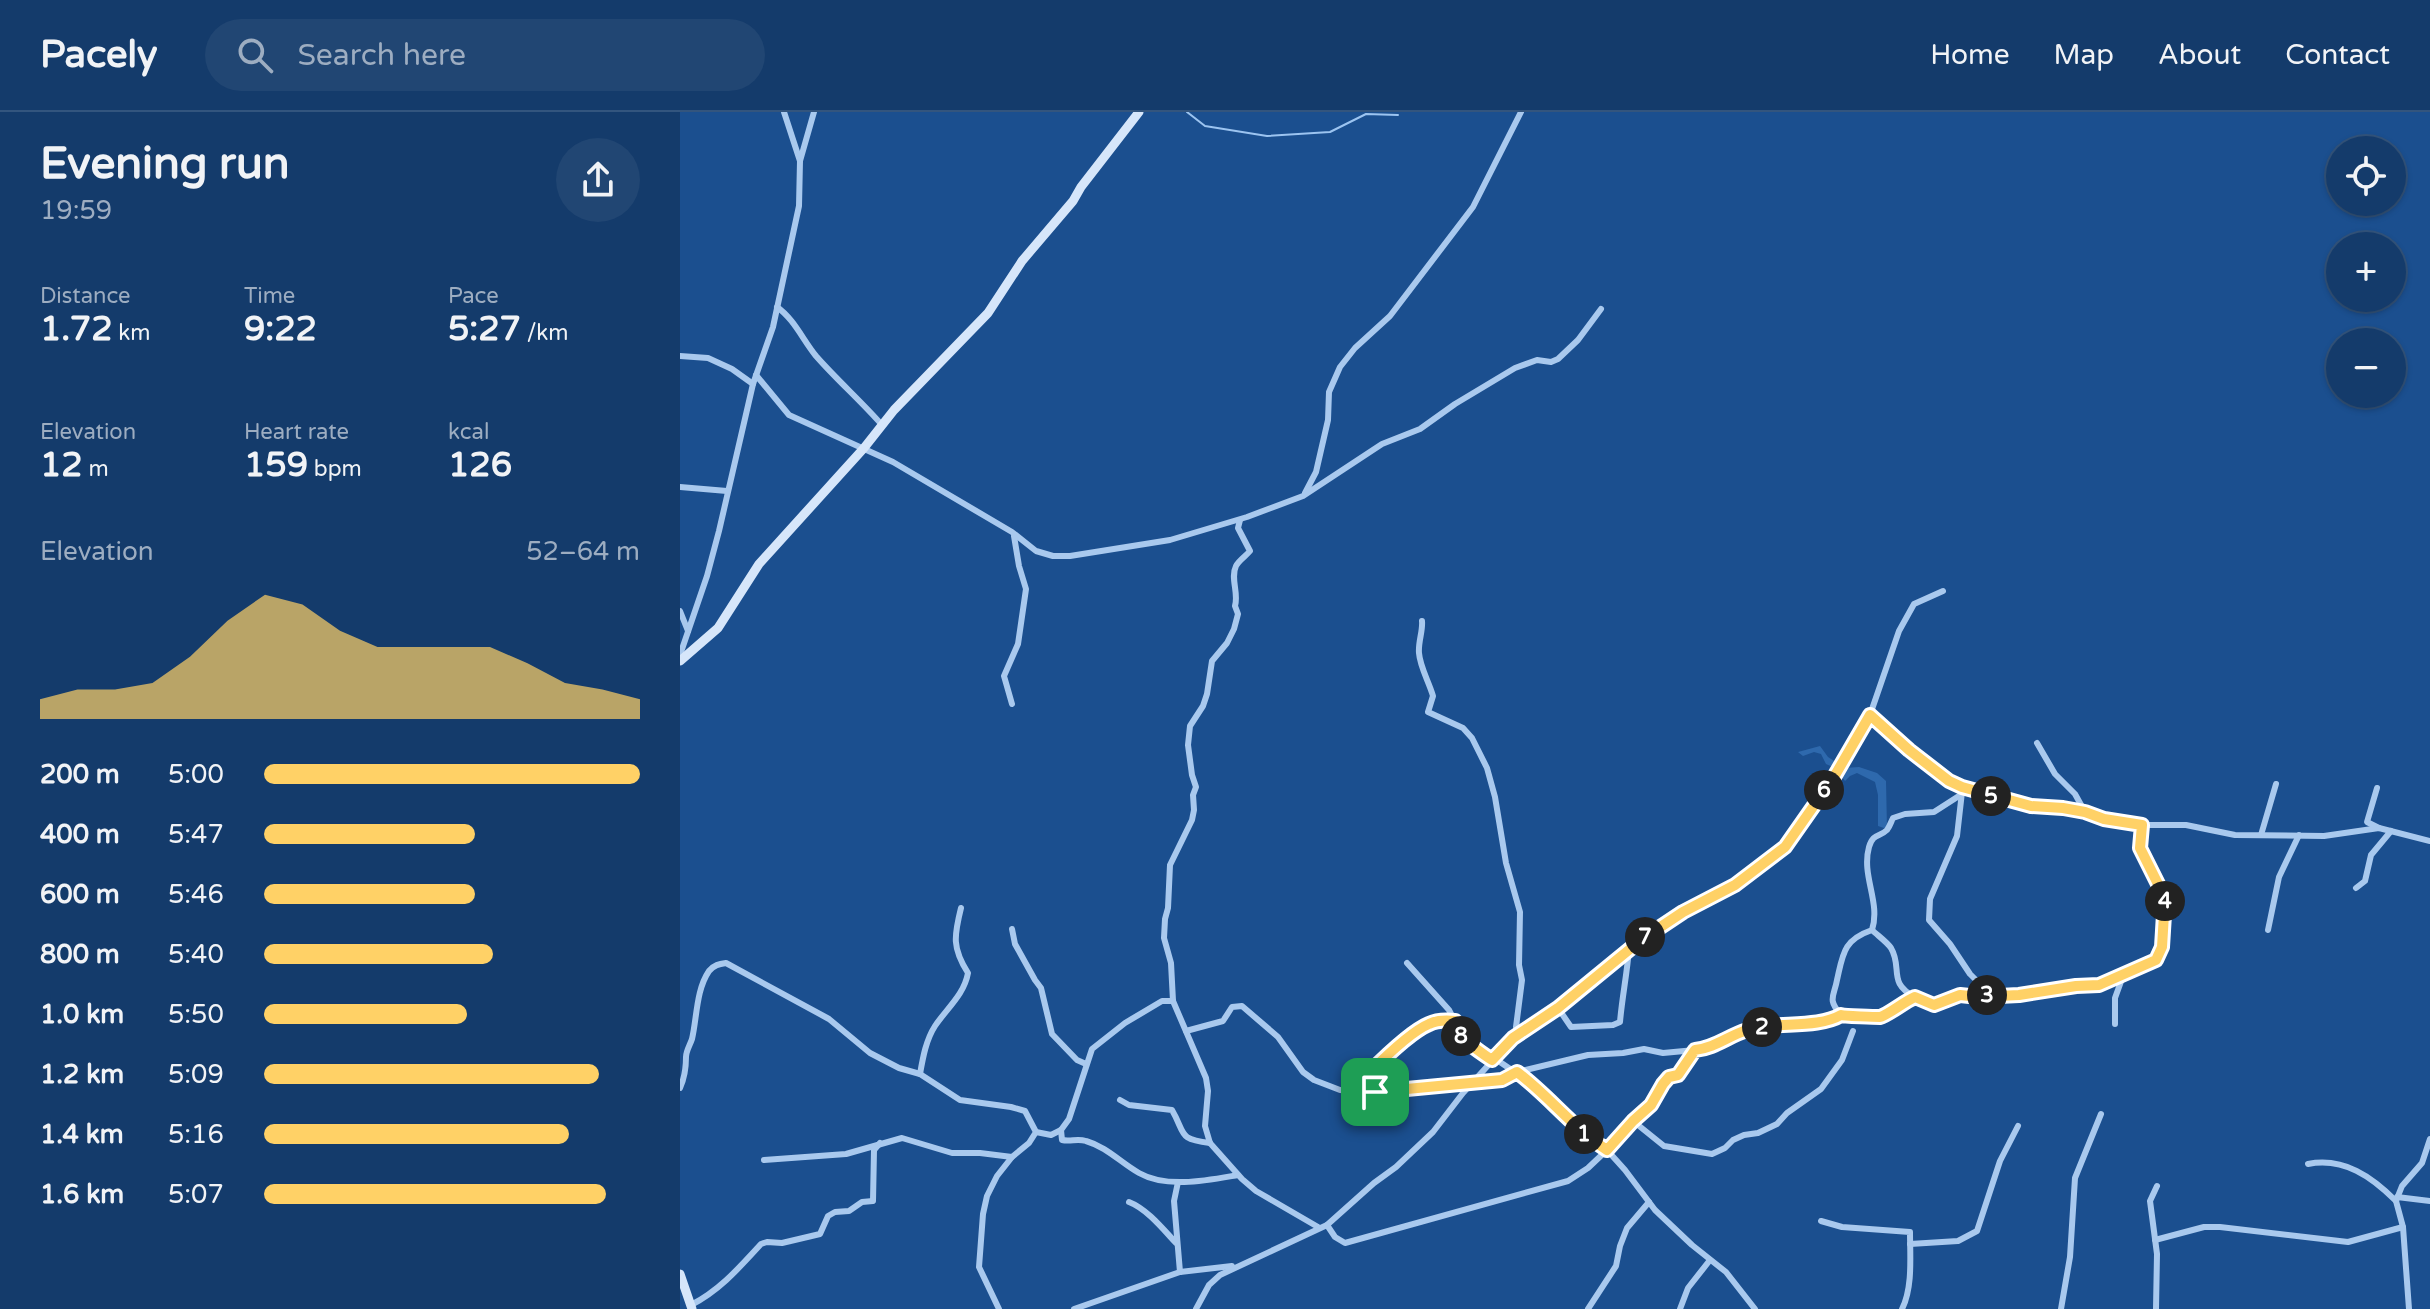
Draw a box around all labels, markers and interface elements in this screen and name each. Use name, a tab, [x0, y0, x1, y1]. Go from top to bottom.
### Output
search box	[205, 19, 765, 91]
text: Pacely	[40, 32, 157, 78]
icon: search	[233, 33, 277, 77]
text: Search here	[297, 37, 466, 74]
text: Home	[1930, 38, 2010, 72]
text: Map	[2054, 38, 2114, 72]
text: About	[2158, 38, 2241, 72]
text: Contact	[2285, 38, 2390, 72]
map controls	[2326, 136, 2406, 408]
button: locate	[2326, 136, 2406, 216]
text: Evening run	[40, 138, 289, 191]
button: share	[556, 138, 640, 222]
text: 19:59	[40, 195, 112, 226]
button: +	[2326, 232, 2406, 312]
text: Distance	[40, 283, 131, 309]
text: Time	[244, 283, 295, 309]
text: Pace	[448, 283, 499, 309]
text: 1.72	[40, 309, 113, 350]
text: 9:22	[244, 309, 317, 350]
text: 5:27	[448, 309, 521, 350]
text: km	[113, 320, 150, 346]
text: /km	[521, 320, 569, 346]
button: −	[2326, 328, 2406, 408]
text: Elevation	[40, 419, 136, 445]
text: Heart rate	[244, 419, 349, 445]
text: kcal	[448, 419, 489, 445]
text: 12	[40, 445, 83, 486]
text: 159	[244, 445, 308, 486]
text: 126	[448, 445, 512, 486]
text: m	[83, 456, 109, 482]
text: bpm	[308, 456, 362, 482]
text: Elevation	[40, 536, 154, 567]
text: 52–64 m	[526, 536, 640, 567]
text: 200 m	[40, 759, 120, 790]
text: 5:00	[168, 759, 224, 790]
pin: 6	[1804, 770, 1844, 810]
pin: 5	[1971, 776, 2011, 816]
text: 6	[1817, 777, 1831, 803]
text: 5	[1984, 783, 1998, 809]
text: 400 m	[40, 819, 120, 850]
text: 5:47	[168, 819, 224, 850]
text: 600 m	[40, 879, 120, 910]
text: 5:46	[168, 879, 224, 910]
pin: 4	[2145, 881, 2185, 921]
text: 4	[2158, 888, 2172, 914]
pin: 7	[1625, 917, 1665, 957]
text: 7	[1638, 924, 1652, 950]
text: 800 m	[40, 939, 120, 970]
text: 5:40	[168, 939, 224, 970]
pin: 3	[1967, 975, 2007, 1015]
text: 3	[1980, 982, 1994, 1008]
text: 1.0 km	[40, 999, 124, 1030]
text: 5:50	[168, 999, 224, 1030]
pin: 2	[1742, 1007, 1782, 1047]
text: 2	[1755, 1014, 1769, 1040]
pin: 8	[1441, 1016, 1481, 1056]
text: 8	[1454, 1023, 1468, 1049]
pin	[1341, 1058, 1409, 1126]
text: 1.2 km	[40, 1059, 124, 1090]
text: 5:09	[168, 1059, 224, 1090]
icon: arrive	[1353, 1070, 1397, 1114]
pin: 1	[1564, 1114, 1604, 1154]
text: 1.4 km	[40, 1119, 124, 1150]
text: 5:16	[168, 1119, 224, 1150]
text: 1	[1577, 1121, 1591, 1147]
text: 1.6 km	[40, 1179, 124, 1210]
text: 5:07	[168, 1179, 224, 1210]

